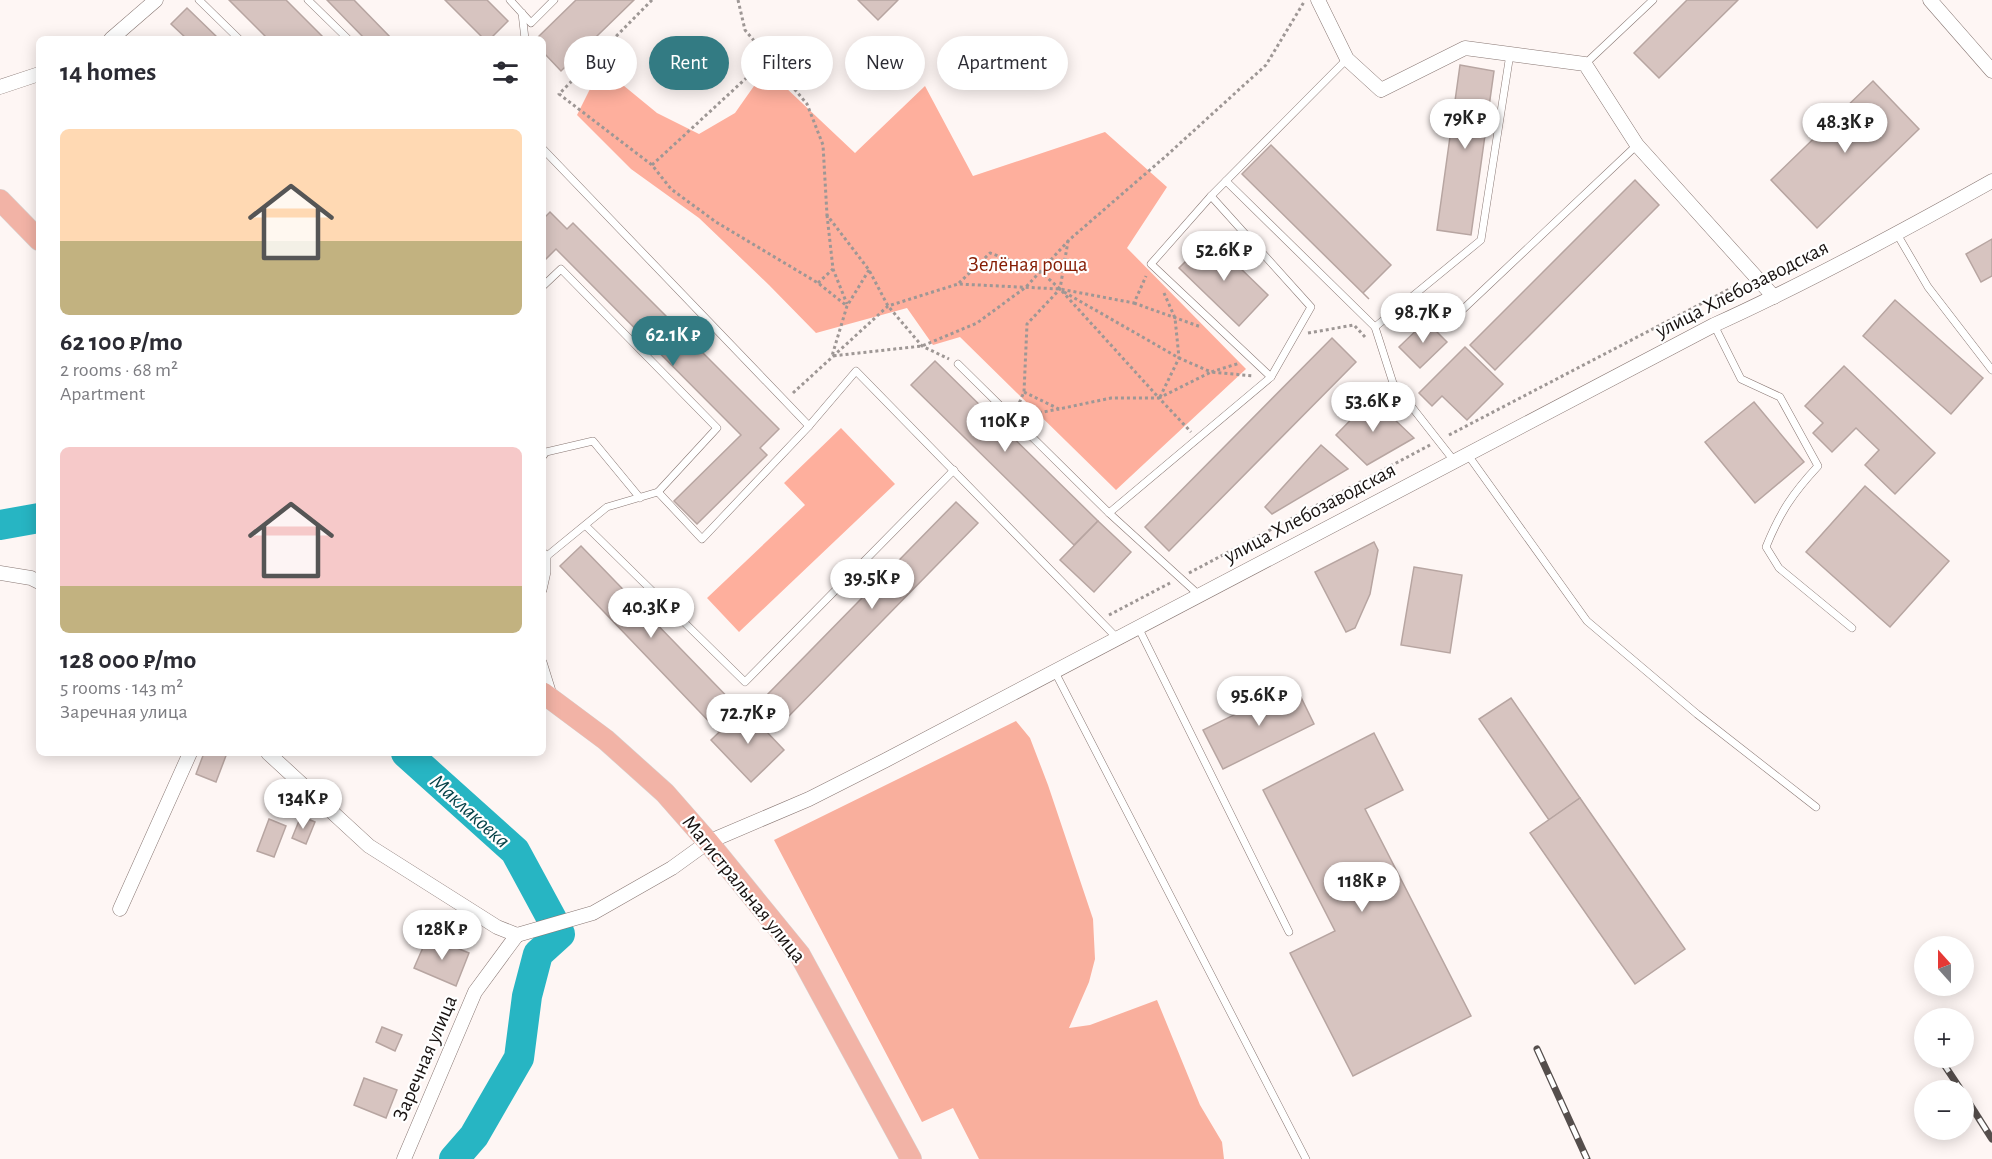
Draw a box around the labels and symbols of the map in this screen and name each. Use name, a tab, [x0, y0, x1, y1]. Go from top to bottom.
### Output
pin: 79K ₽	[1423, 99, 1507, 150]
pin: 48.3K ₽	[1790, 103, 1900, 154]
pin: 52.6K ₽	[1169, 231, 1279, 282]
street label: улица Хлебозаводская	[1651, 236, 1832, 342]
park label: Зелёная роща	[968, 254, 1088, 275]
pin: 98.7K ₽	[1368, 293, 1478, 344]
pin: 62.1K ₽	[618, 316, 728, 367]
pin: 53.6K ₽	[1318, 382, 1428, 433]
pin: 110K ₽	[956, 402, 1054, 453]
street label: улица Хлебозаводская	[1220, 459, 1399, 568]
pin: 39.5K ₽	[817, 559, 927, 610]
pin: 40.3K ₽	[596, 588, 706, 639]
pin: 95.6K ₽	[1204, 676, 1314, 727]
pin: 72.7K ₽	[693, 694, 803, 745]
water label: Маклаковка	[426, 770, 514, 852]
pin: 134K ₽	[254, 779, 352, 830]
street label: Магистральная улица	[678, 811, 810, 967]
pin: 118K ₽	[1313, 862, 1411, 913]
pin: 128K ₽	[393, 910, 491, 961]
north arrow	[1914, 936, 1974, 996]
street label: Заречная улица	[389, 992, 461, 1124]

